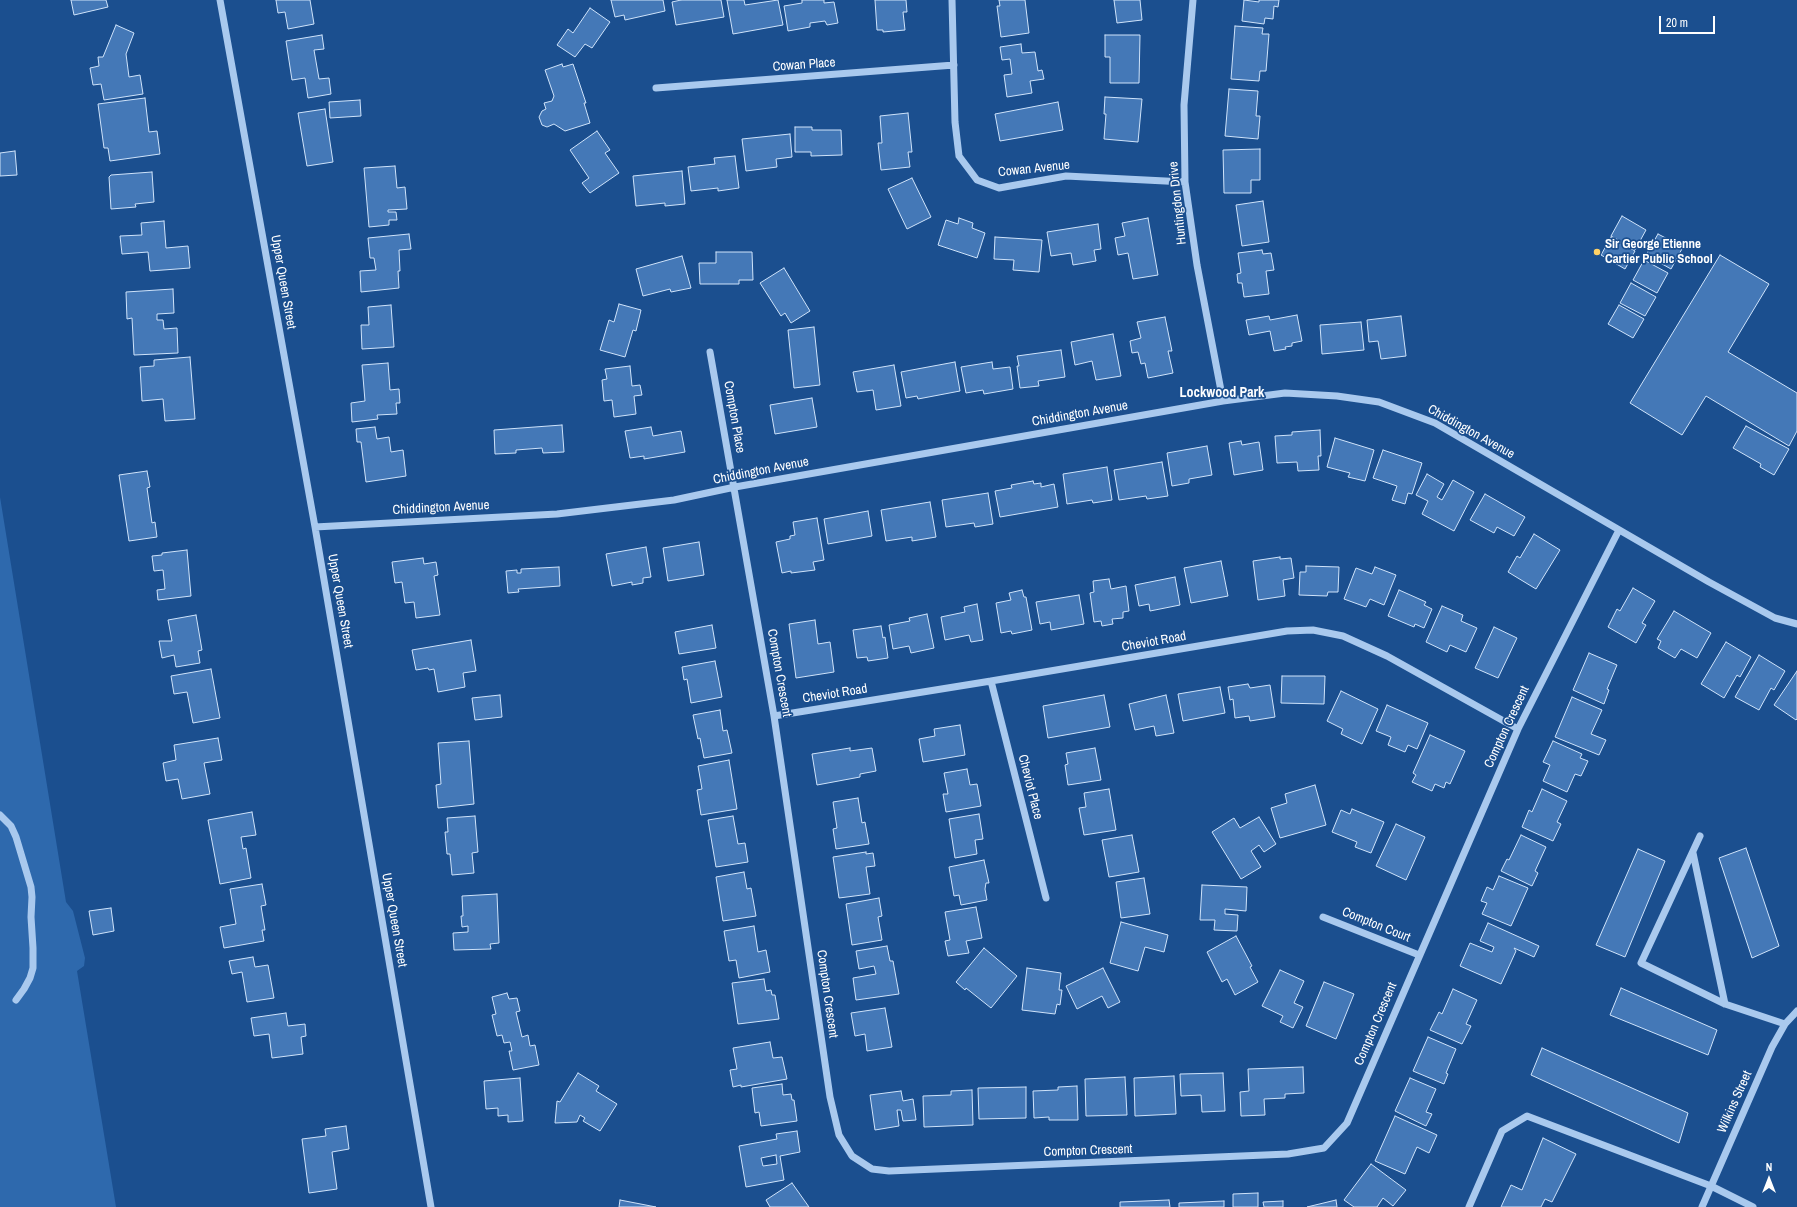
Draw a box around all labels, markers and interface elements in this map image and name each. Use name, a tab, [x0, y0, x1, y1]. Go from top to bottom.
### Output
scale bar	[1661, 8, 1717, 34]
text: 20 m	[1666, 15, 1688, 31]
street label: Cowan Place	[772, 55, 836, 75]
street label: Cowan Avenue	[997, 157, 1071, 181]
street label: Huntingdon Drive	[1166, 161, 1190, 245]
street label: Upper Queen Street	[267, 234, 299, 330]
place label: Sir George Etienne Cartier Public School	[1605, 237, 1713, 268]
marker: Sir George Etienne Cartier Public School	[1592, 247, 1602, 257]
street label: Compton Place	[720, 380, 748, 454]
district label: Lockwood Park	[1180, 385, 1264, 401]
street label: Chiddington Avenue	[1031, 398, 1129, 430]
street label: Chiddington Avenue	[1425, 402, 1517, 462]
street label: Chiddington Avenue	[712, 454, 810, 488]
street label: Chiddington Avenue	[392, 498, 490, 518]
street label: Upper Queen Street	[324, 553, 356, 649]
street label: Compton Crescent	[764, 628, 794, 718]
street label: Cheviot Road	[1121, 629, 1187, 655]
street label: Cheviot Road	[802, 681, 868, 707]
street label: Compton Crescent	[1481, 683, 1533, 771]
street label: Cheviot Place	[1014, 753, 1046, 821]
street label: Upper Queen Street	[378, 872, 410, 968]
street label: Compton Court	[1340, 904, 1412, 946]
street label: Compton Crescent	[813, 949, 841, 1039]
street label: Compton Crescent	[1351, 980, 1401, 1068]
street label: Wilkins Street	[1714, 1069, 1756, 1135]
street label: Compton Crescent	[1043, 1142, 1133, 1160]
north arrow	[1749, 1159, 1789, 1199]
text: N	[1766, 1160, 1772, 1174]

